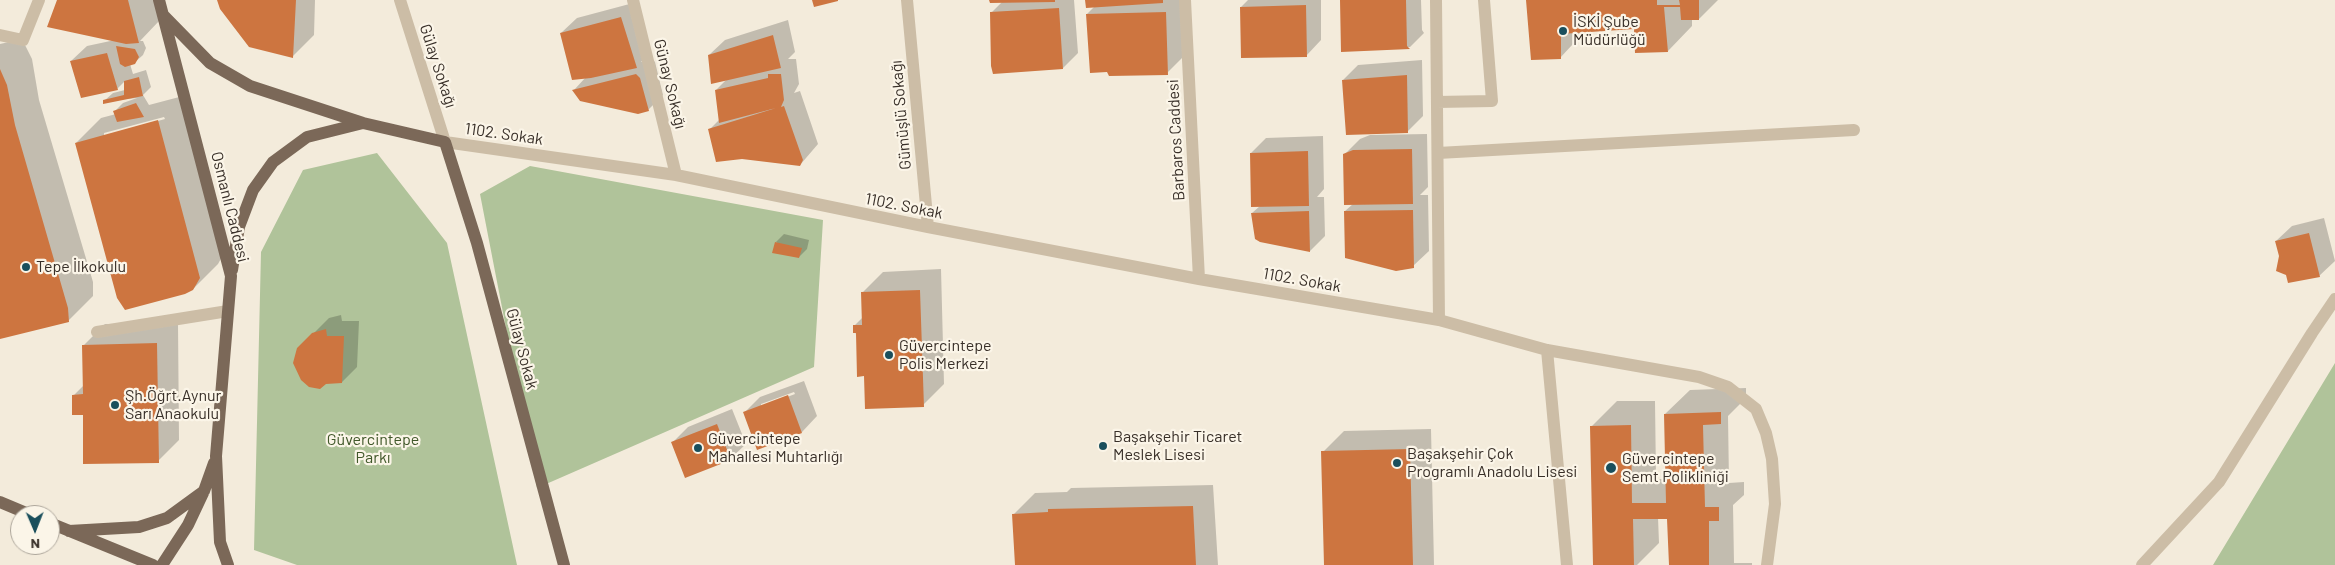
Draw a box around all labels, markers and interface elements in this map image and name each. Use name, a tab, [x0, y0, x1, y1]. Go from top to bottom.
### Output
place label: İSKİ Şube Müdürlüğü	[1573, 12, 1646, 50]
street label: Gülay Sokağı	[415, 22, 461, 110]
marker: İSKİ Şube Müdürlüğü	[1557, 25, 1569, 37]
street label: Günay Sokağı	[650, 37, 690, 131]
street label: Gümüşlü Sokağı	[887, 60, 915, 170]
street label: Barbaros Caddesi	[1163, 79, 1189, 201]
street label: 1102. Sokak	[464, 119, 544, 149]
street label: Osmanlı Caddesi	[207, 150, 253, 264]
street label: 1102. Sokak	[864, 189, 944, 223]
place label: Tepe İlkokulu	[36, 257, 126, 277]
marker: Tepe İlkokulu	[20, 261, 32, 273]
street label: 1102. Sokak	[1262, 264, 1342, 296]
street label: Gülay Sokak	[502, 306, 542, 392]
place label: Güvercintepe Polis Merkezi	[899, 336, 991, 374]
marker: Güvercintepe Polis Merkezi	[883, 349, 895, 361]
place label: Şh.Öğrt.Aynur Sarı Anaokulu	[125, 386, 221, 424]
marker: Şh.Öğrt.Aynur Sarı Anaokulu	[109, 399, 121, 411]
place label: Başakşehir Ticaret Meslek Lisesi	[1113, 427, 1242, 465]
place label: Güvercintepe Mahallesi Muhtarlığı	[708, 429, 843, 467]
park label: Güvercintepe Parkı	[327, 430, 419, 468]
marker: Başakşehir Ticaret Meslek Lisesi	[1097, 440, 1109, 452]
marker: Güvercintepe Mahallesi Muhtarlığı	[692, 442, 704, 454]
place label: Başakşehir Çok Programlı Anadolu Lisesi	[1407, 444, 1577, 482]
place label: Güvercintepe Semt Polikliniği	[1622, 449, 1729, 487]
marker: Başakşehir Çok Programlı Anadolu Lisesi	[1391, 457, 1403, 469]
marker: Güvercintepe Semt Polikliniği	[1604, 461, 1618, 475]
north arrow	[10, 505, 60, 555]
text: N	[30, 536, 40, 553]

